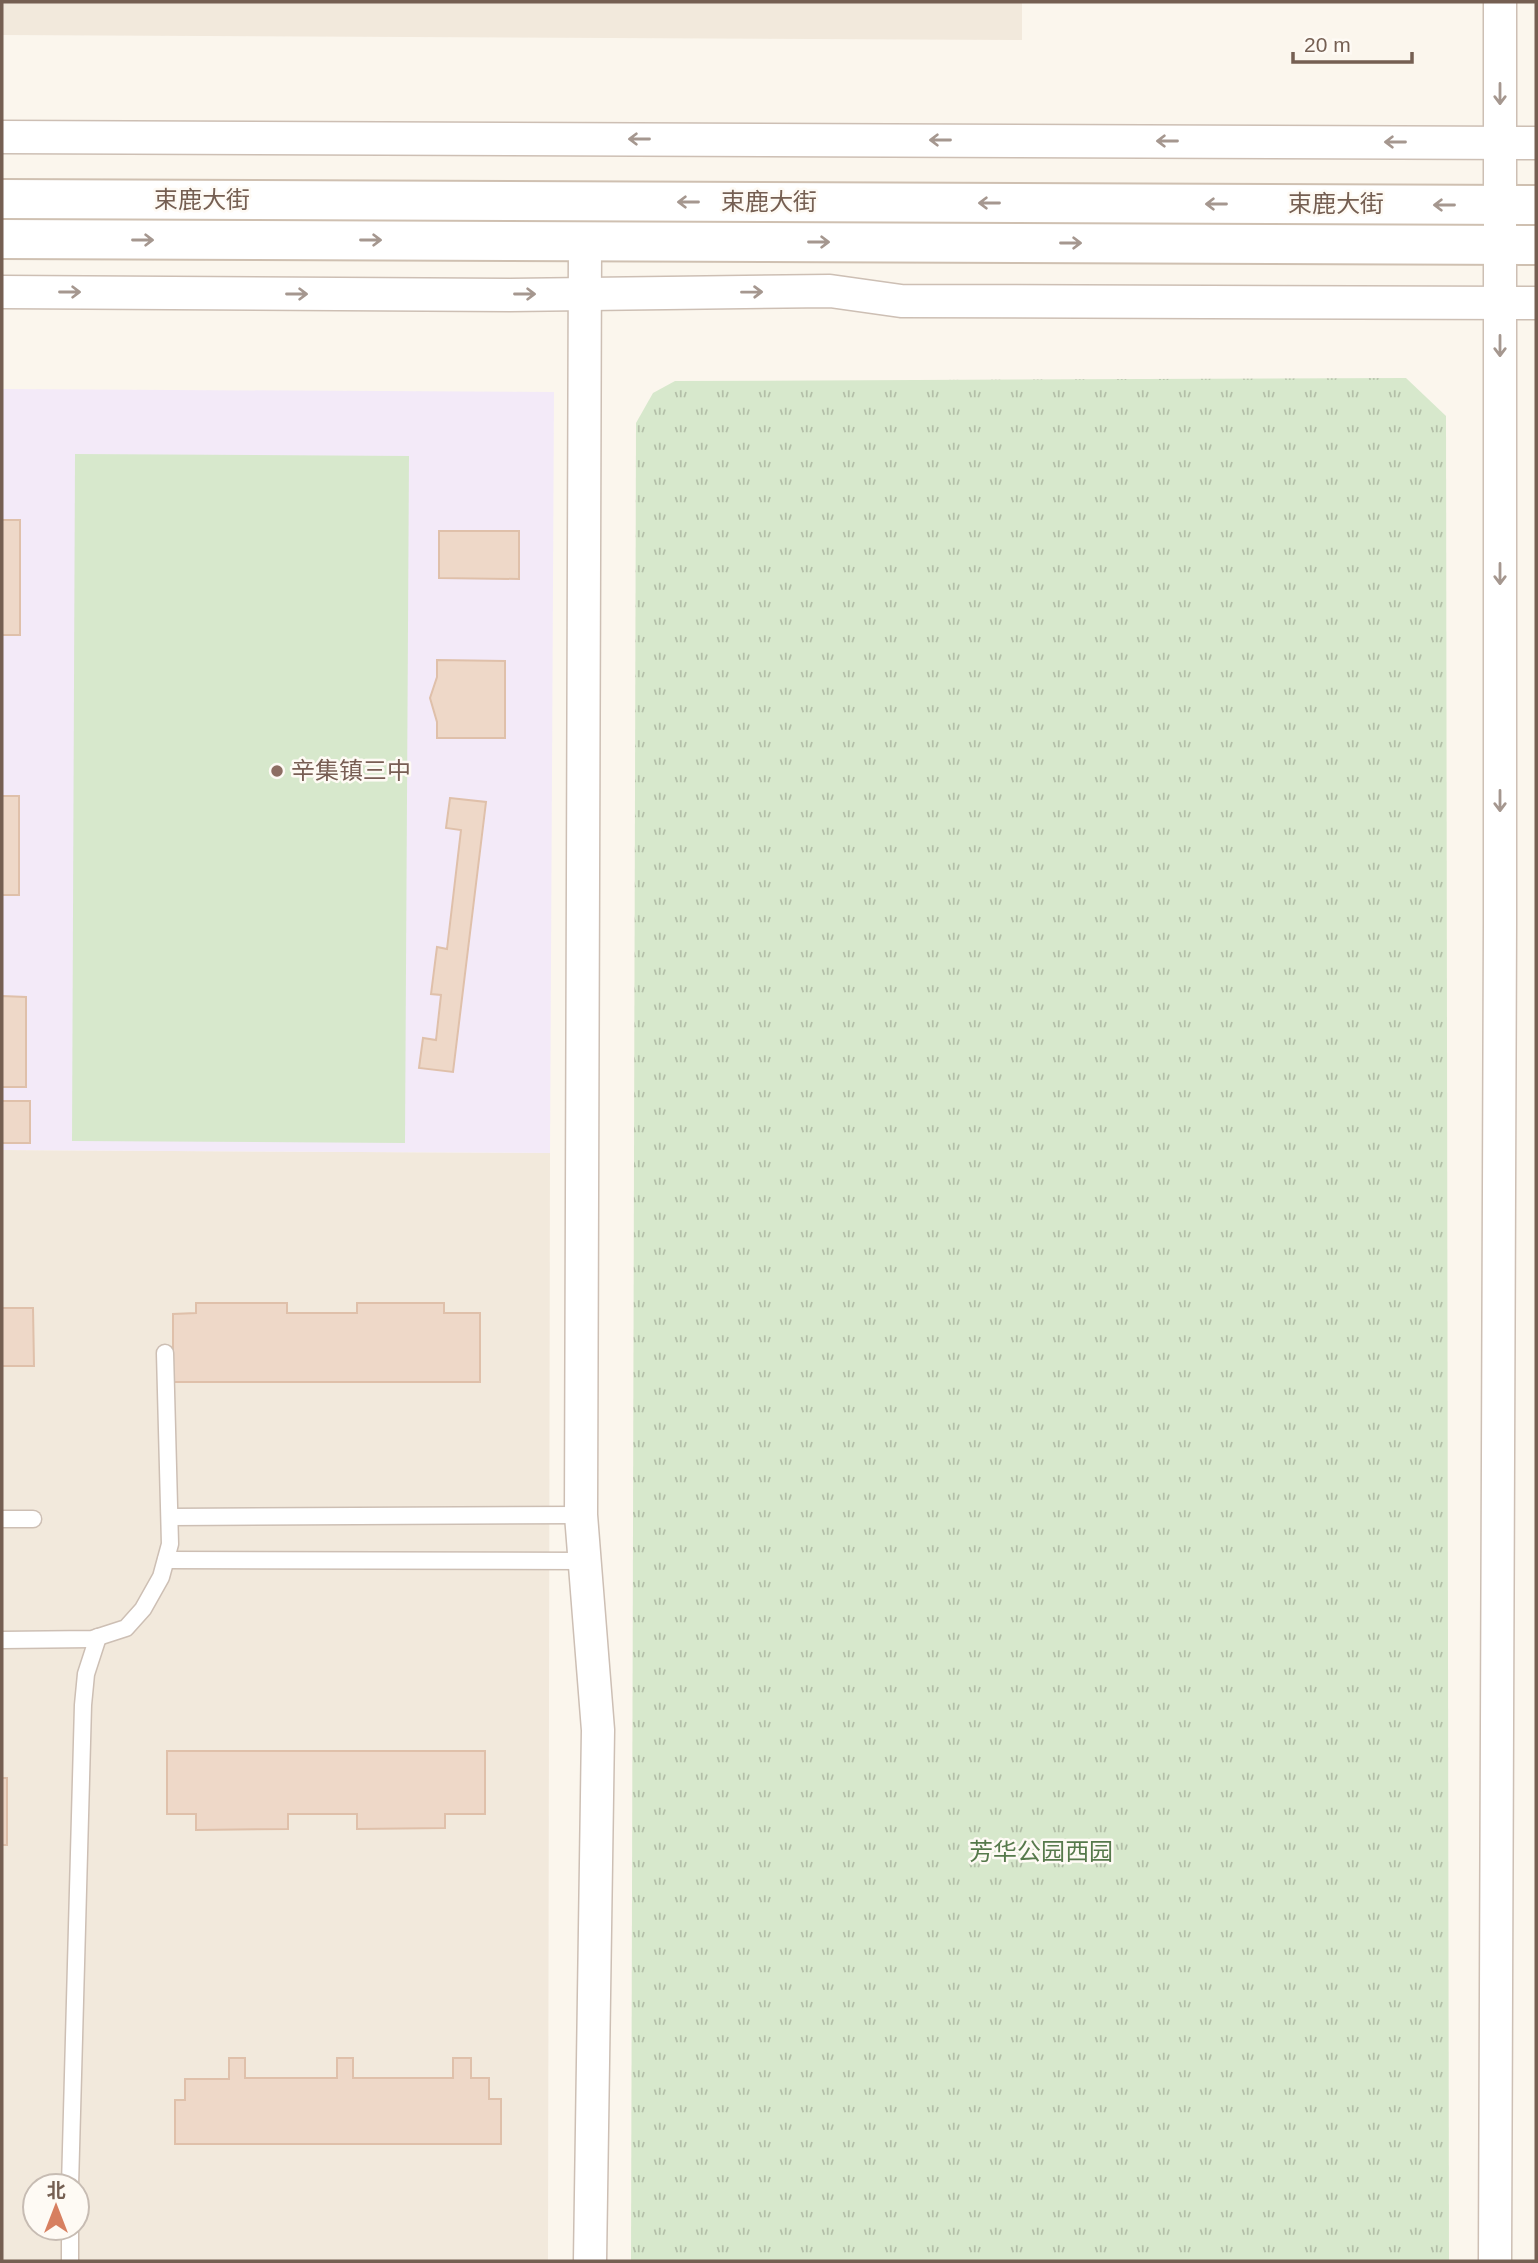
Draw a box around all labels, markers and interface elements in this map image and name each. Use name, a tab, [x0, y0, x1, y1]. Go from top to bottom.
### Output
scale bar	[1293, 21, 1412, 65]
text: 20 m	[1304, 33, 1351, 56]
one-way arrow	[1493, 83, 1507, 106]
one-way arrow	[627, 132, 650, 146]
one-way arrow	[928, 133, 951, 147]
one-way arrow	[1156, 134, 1179, 148]
one-way arrow	[1383, 135, 1406, 149]
street label: 束鹿大街	[154, 186, 250, 213]
street label: 束鹿大街	[721, 188, 817, 215]
street label: 束鹿大街	[1288, 190, 1384, 217]
one-way arrow	[676, 195, 699, 209]
one-way arrow	[977, 196, 1000, 210]
one-way arrow	[1205, 197, 1228, 211]
one-way arrow	[1432, 198, 1455, 212]
one-way arrow	[132, 233, 155, 246]
one-way arrow	[359, 234, 382, 247]
one-way arrow	[807, 235, 830, 249]
one-way arrow	[1059, 237, 1082, 250]
one-way arrow	[58, 285, 81, 299]
one-way arrow	[741, 285, 764, 299]
one-way arrow	[286, 287, 309, 300]
one-way arrow	[513, 288, 536, 301]
one-way arrow	[1493, 335, 1507, 358]
one-way arrow	[1493, 562, 1507, 585]
place label: 辛集镇三中	[291, 757, 411, 784]
marker: 辛集镇三中	[269, 763, 285, 779]
one-way arrow	[1493, 790, 1507, 813]
park label: 芳华公园西园	[969, 1838, 1113, 1865]
north arrow	[21, 2172, 91, 2242]
text: 北	[46, 2180, 66, 2201]

